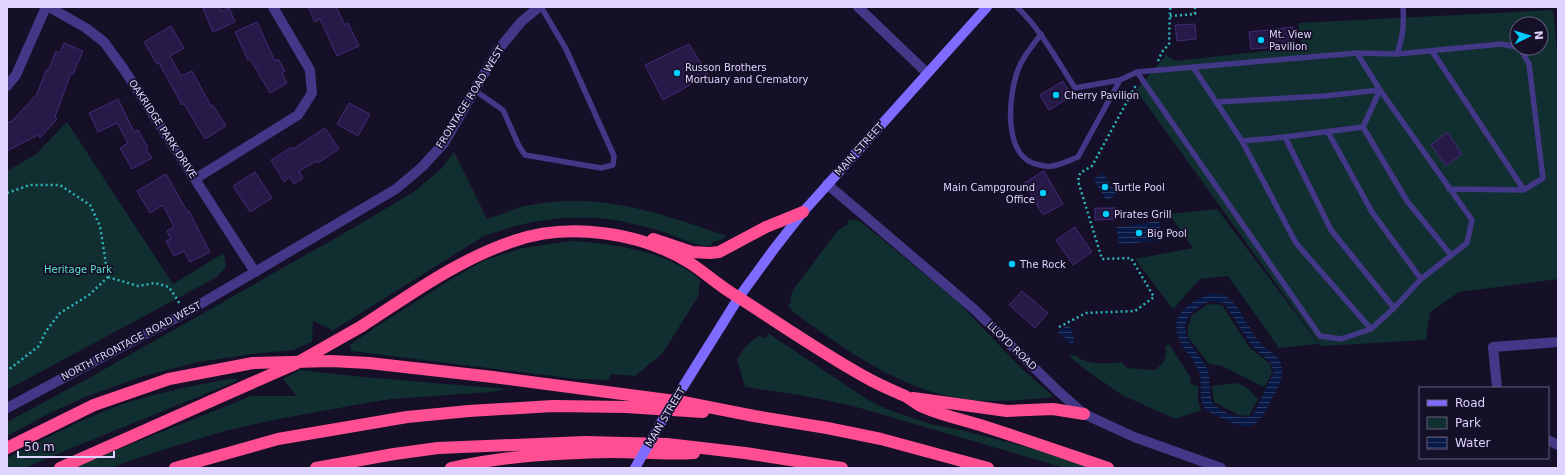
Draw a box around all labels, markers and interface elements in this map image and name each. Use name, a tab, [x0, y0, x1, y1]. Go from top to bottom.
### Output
north arrow	[1509, 16, 1549, 56]
place label: Mt. View Pavilion	[1269, 29, 1312, 52]
text: N	[1532, 30, 1545, 40]
marker: Mt. View Pavilion	[1256, 35, 1266, 45]
street label: FRONTAGE ROAD WEST	[434, 43, 506, 150]
place label: Russon Brothers Mortuary and Crematory	[685, 62, 808, 85]
marker: Russon Brothers Mortuary and Crematory	[672, 68, 682, 78]
street label: OAKRIDGE PARK DRIVE	[127, 78, 199, 180]
marker: Cherry Pavilion	[1051, 90, 1061, 100]
place label: Cherry Pavilion	[1064, 90, 1139, 101]
street label: MAIN STREET	[832, 120, 886, 178]
place label: Main Campground Office	[943, 182, 1035, 205]
marker: Turtle Pool	[1100, 182, 1110, 192]
place label: Turtle Pool	[1112, 182, 1165, 193]
marker: Main Campground Office	[1038, 188, 1048, 198]
marker: Pirates Grill	[1101, 209, 1111, 219]
place label: Pirates Grill	[1114, 209, 1172, 220]
marker: Big Pool	[1134, 228, 1144, 238]
place label: Big Pool	[1147, 228, 1187, 239]
marker: The Rock	[1007, 259, 1017, 269]
place label: The Rock	[1019, 259, 1066, 270]
park label: Heritage Park	[44, 264, 112, 275]
street label: NORTH FRONTAGE ROAD WEST	[59, 299, 204, 383]
street label: LLOYD ROAD	[985, 320, 1039, 372]
street label: MAIN STREET	[643, 385, 687, 449]
legend	[1419, 387, 1549, 459]
text: Road	[1455, 396, 1485, 410]
text: Park	[1455, 416, 1481, 430]
scale bar	[18, 433, 114, 459]
text: Water	[1455, 436, 1491, 450]
text: 50 m	[24, 440, 55, 454]

